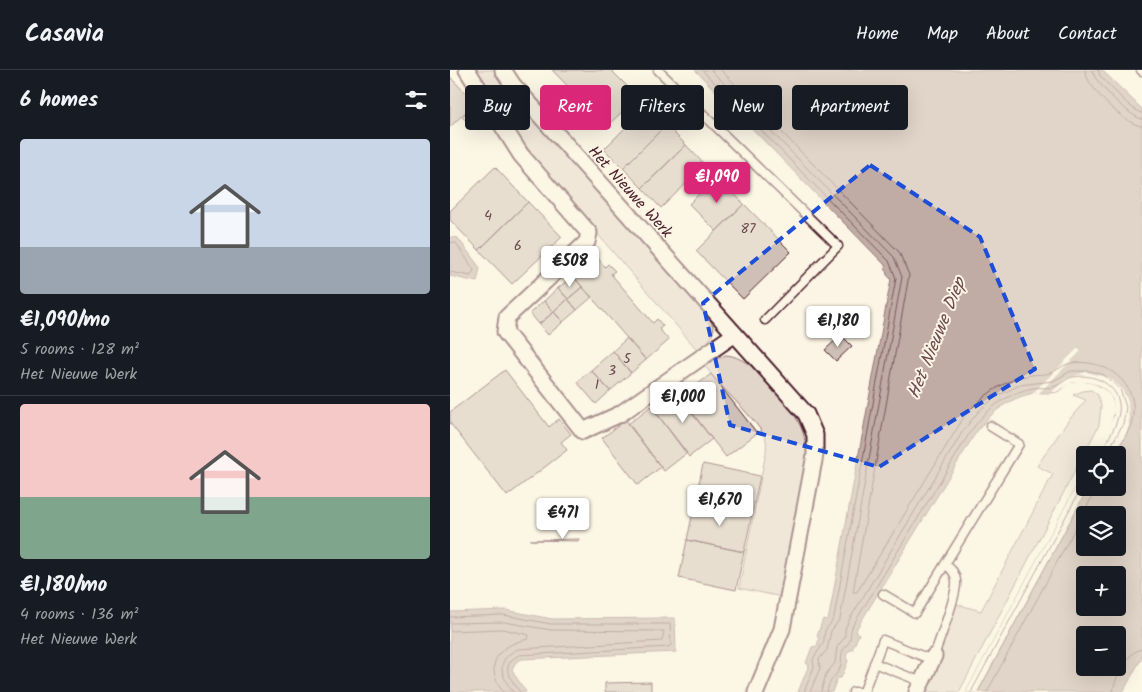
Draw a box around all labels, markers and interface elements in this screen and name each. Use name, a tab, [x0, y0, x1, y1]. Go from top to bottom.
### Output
text: Casavia	[25, 15, 104, 54]
text: Home	[856, 20, 899, 49]
text: Map	[927, 20, 958, 49]
text: About	[986, 20, 1030, 49]
text: Contact	[1058, 20, 1117, 49]
text: 6 homes	[20, 84, 98, 117]
chip: Buy	[465, 85, 530, 130]
chip: Rent	[540, 85, 611, 130]
chip: Filters	[621, 85, 704, 130]
chip: New	[714, 85, 782, 130]
chip: Apartment	[792, 85, 908, 130]
icon: filters	[402, 86, 430, 114]
street label: Het Nieuwe Werk	[581, 140, 679, 244]
pin: €1,090	[676, 162, 758, 204]
text: €1,090	[695, 165, 739, 190]
icon: home	[180, 171, 270, 261]
house number: 4	[484, 205, 492, 227]
house number: 87	[741, 218, 756, 240]
house number: 6	[514, 235, 522, 257]
pin: €508	[540, 246, 600, 288]
text: €508	[552, 249, 588, 274]
water label: Het Nieuwe Diep	[900, 272, 976, 403]
text: €1,090/mo	[20, 304, 110, 337]
pin: €1,180	[797, 306, 879, 348]
text: €1,180	[817, 309, 859, 334]
text: 5 rooms · 128 m²	[20, 337, 139, 362]
house number: 5	[623, 348, 632, 370]
house number: 3	[608, 360, 616, 382]
text: Het Nieuwe Werk	[20, 362, 137, 387]
house number: 1	[595, 374, 599, 396]
pin: €1,000	[642, 382, 724, 424]
text: €1,000	[661, 385, 705, 410]
icon: home	[180, 437, 270, 527]
map controls	[1076, 446, 1126, 676]
button: locate	[1076, 446, 1126, 496]
pin: €1,670	[679, 484, 761, 527]
text: €1,670	[698, 488, 742, 513]
pin: €471	[533, 498, 593, 540]
text: €471	[547, 501, 579, 526]
button: layers	[1076, 506, 1126, 556]
button: +	[1076, 566, 1126, 616]
text: €1,180/mo	[20, 569, 107, 602]
text: 4 rooms · 136 m²	[20, 602, 138, 627]
button: −	[1076, 626, 1126, 676]
text: Het Nieuwe Werk	[20, 627, 137, 652]

